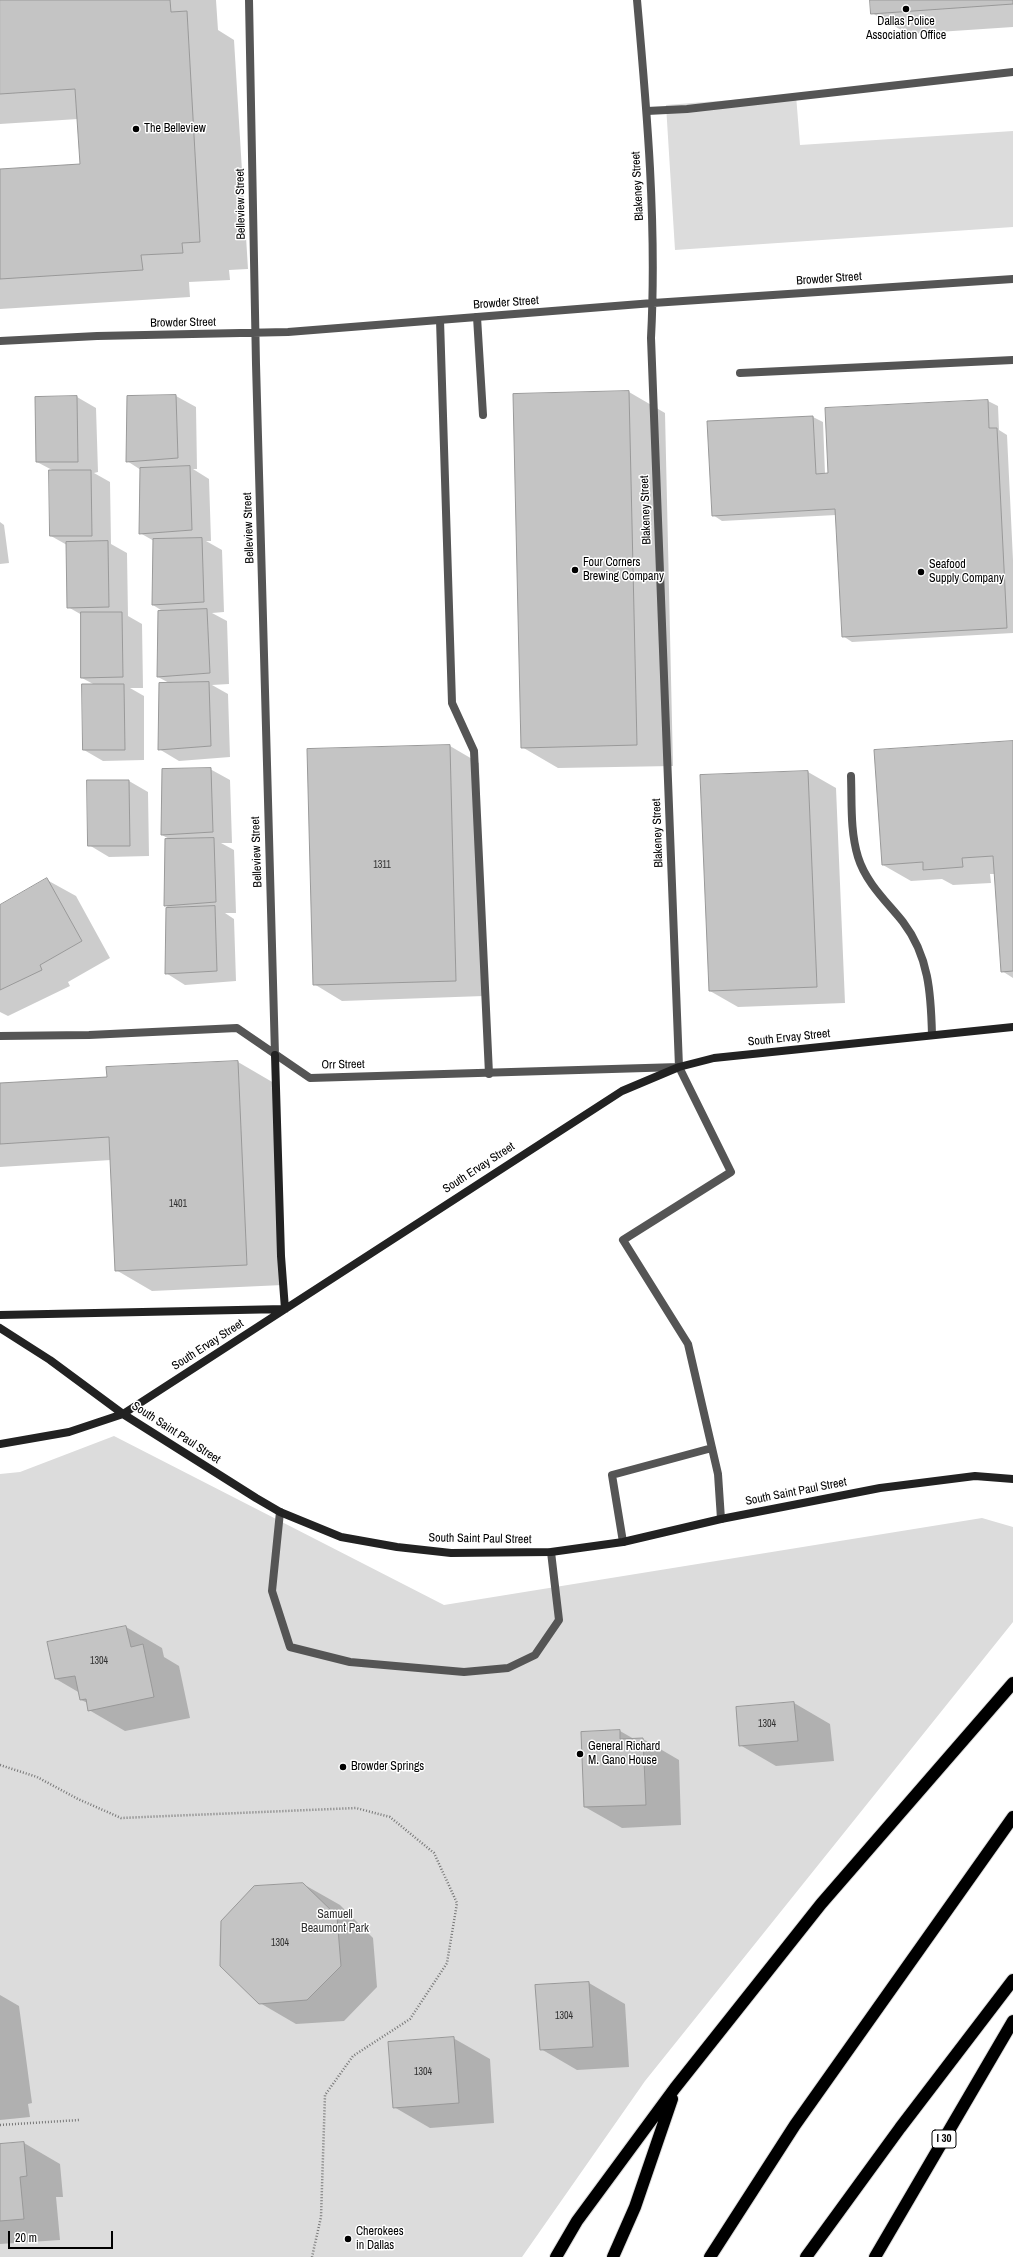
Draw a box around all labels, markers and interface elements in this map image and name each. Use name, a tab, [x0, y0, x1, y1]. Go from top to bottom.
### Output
marker: Dallas Police Association Office	[901, 4, 911, 14]
place label: Dallas Police Association Office	[866, 15, 946, 43]
place label: The Belleview	[144, 122, 206, 136]
marker: The Belleview	[131, 124, 141, 134]
street label: Blakeney Street	[629, 151, 647, 221]
street label: Belleview Street	[233, 168, 249, 240]
street label: Browder Street	[796, 270, 862, 288]
street label: Browder Street	[473, 294, 539, 312]
street label: Browder Street	[150, 315, 216, 331]
street label: Blakeney Street	[638, 475, 654, 545]
street label: Belleview Street	[241, 492, 257, 564]
place label: Four Corners Brewing Company	[583, 556, 664, 584]
place label: Seafood Supply Company	[929, 558, 1004, 586]
marker: Four Corners Brewing Company	[570, 565, 580, 575]
marker: Seafood Supply Company	[916, 567, 926, 577]
street label: Blakeney Street	[650, 798, 666, 868]
street label: Belleview Street	[249, 816, 265, 888]
house number: 1311	[373, 859, 391, 871]
street label: South Ervay Street	[747, 1027, 831, 1049]
street label: Orr Street	[321, 1057, 365, 1073]
street label: South Ervay Street	[440, 1139, 518, 1197]
house number: 1401	[169, 1198, 187, 1210]
street label: South Ervay Street	[169, 1316, 247, 1374]
street label: South Saint Paul Street	[129, 1399, 223, 1467]
street label: South Saint Paul Street	[744, 1475, 848, 1509]
street label: South Saint Paul Street	[428, 1531, 532, 1547]
house number: 1304	[90, 1655, 108, 1667]
house number: 1304	[758, 1718, 776, 1730]
place label: General Richard M. Gano House	[588, 1740, 660, 1768]
marker: General Richard M. Gano House	[575, 1749, 585, 1759]
place label: Browder Springs	[351, 1760, 424, 1774]
marker: Browder Springs	[338, 1762, 348, 1772]
park label: Samuell Beaumont Park	[301, 1908, 369, 1936]
house number: 1304	[271, 1937, 289, 1949]
house number: 1304	[555, 2010, 573, 2022]
house number: 1304	[414, 2066, 432, 2078]
road number: I 30	[932, 2130, 956, 2148]
scale bar	[10, 2223, 115, 2249]
place label: Cherokees in Dallas	[356, 2225, 404, 2253]
text: 20 m	[15, 2230, 37, 2246]
marker: Cherokees in Dallas	[343, 2234, 353, 2244]

